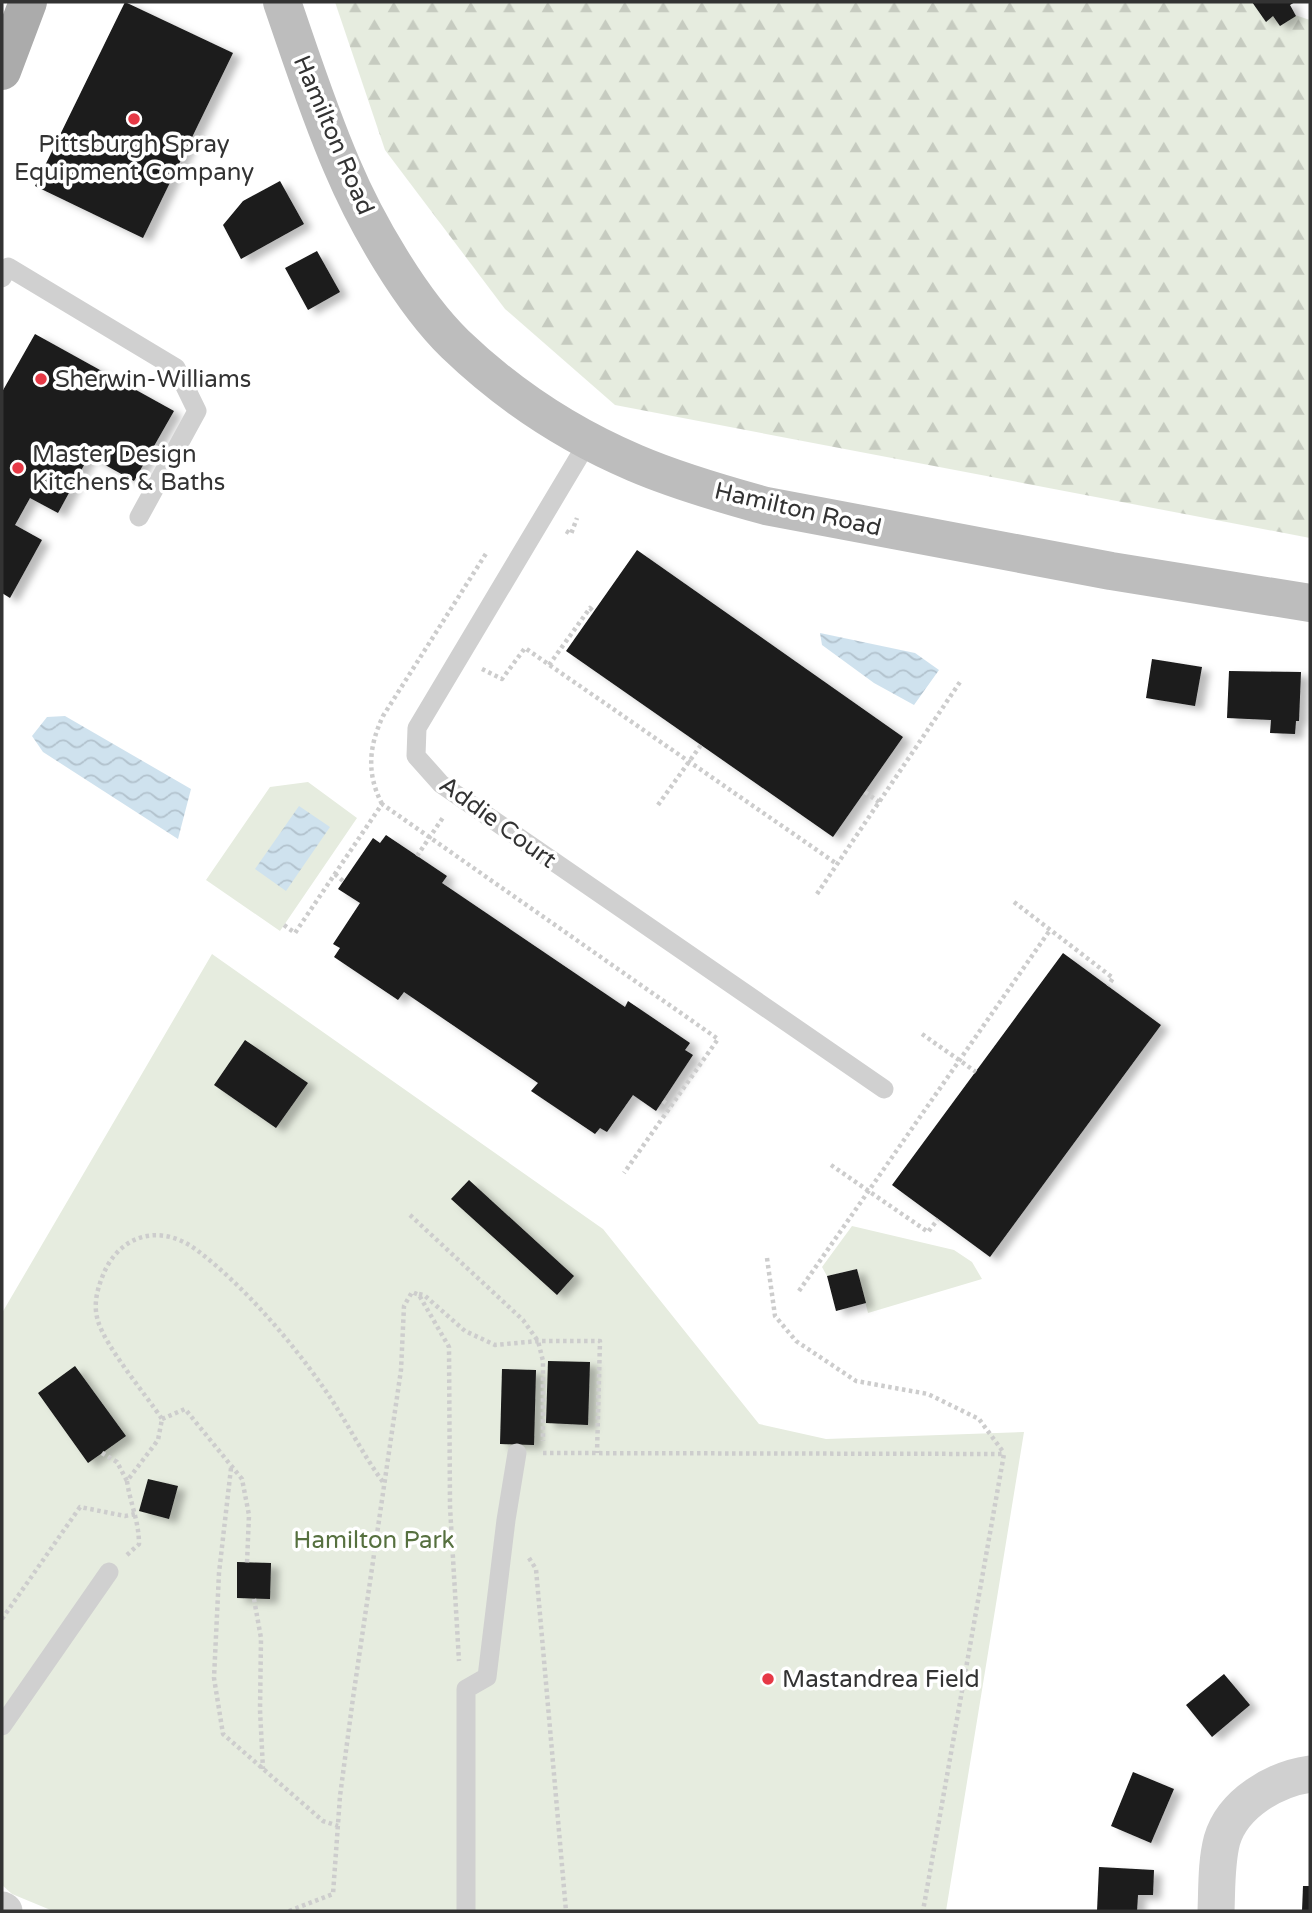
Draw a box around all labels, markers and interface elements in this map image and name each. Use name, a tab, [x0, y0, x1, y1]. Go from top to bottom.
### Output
street label: Hamilton Road	[287, 51, 380, 219]
marker: Pittsburgh Spray Equipment Company	[126, 111, 142, 127]
place label: Pittsburgh Spray Equipment Company	[14, 130, 254, 187]
place label: Sherwin-Williams	[55, 365, 251, 394]
marker: Sherwin-Williams	[33, 371, 49, 387]
place label: Master Design Kitchens & Baths	[32, 440, 225, 497]
marker: Master Design Kitchens & Baths	[10, 460, 26, 476]
street label: Hamilton Road	[712, 476, 884, 543]
street label: Addie Court	[434, 770, 562, 875]
park label: Hamilton Park	[293, 1526, 455, 1555]
place label: Mastandrea Field	[782, 1665, 980, 1694]
marker: Mastandrea Field	[760, 1671, 776, 1687]

